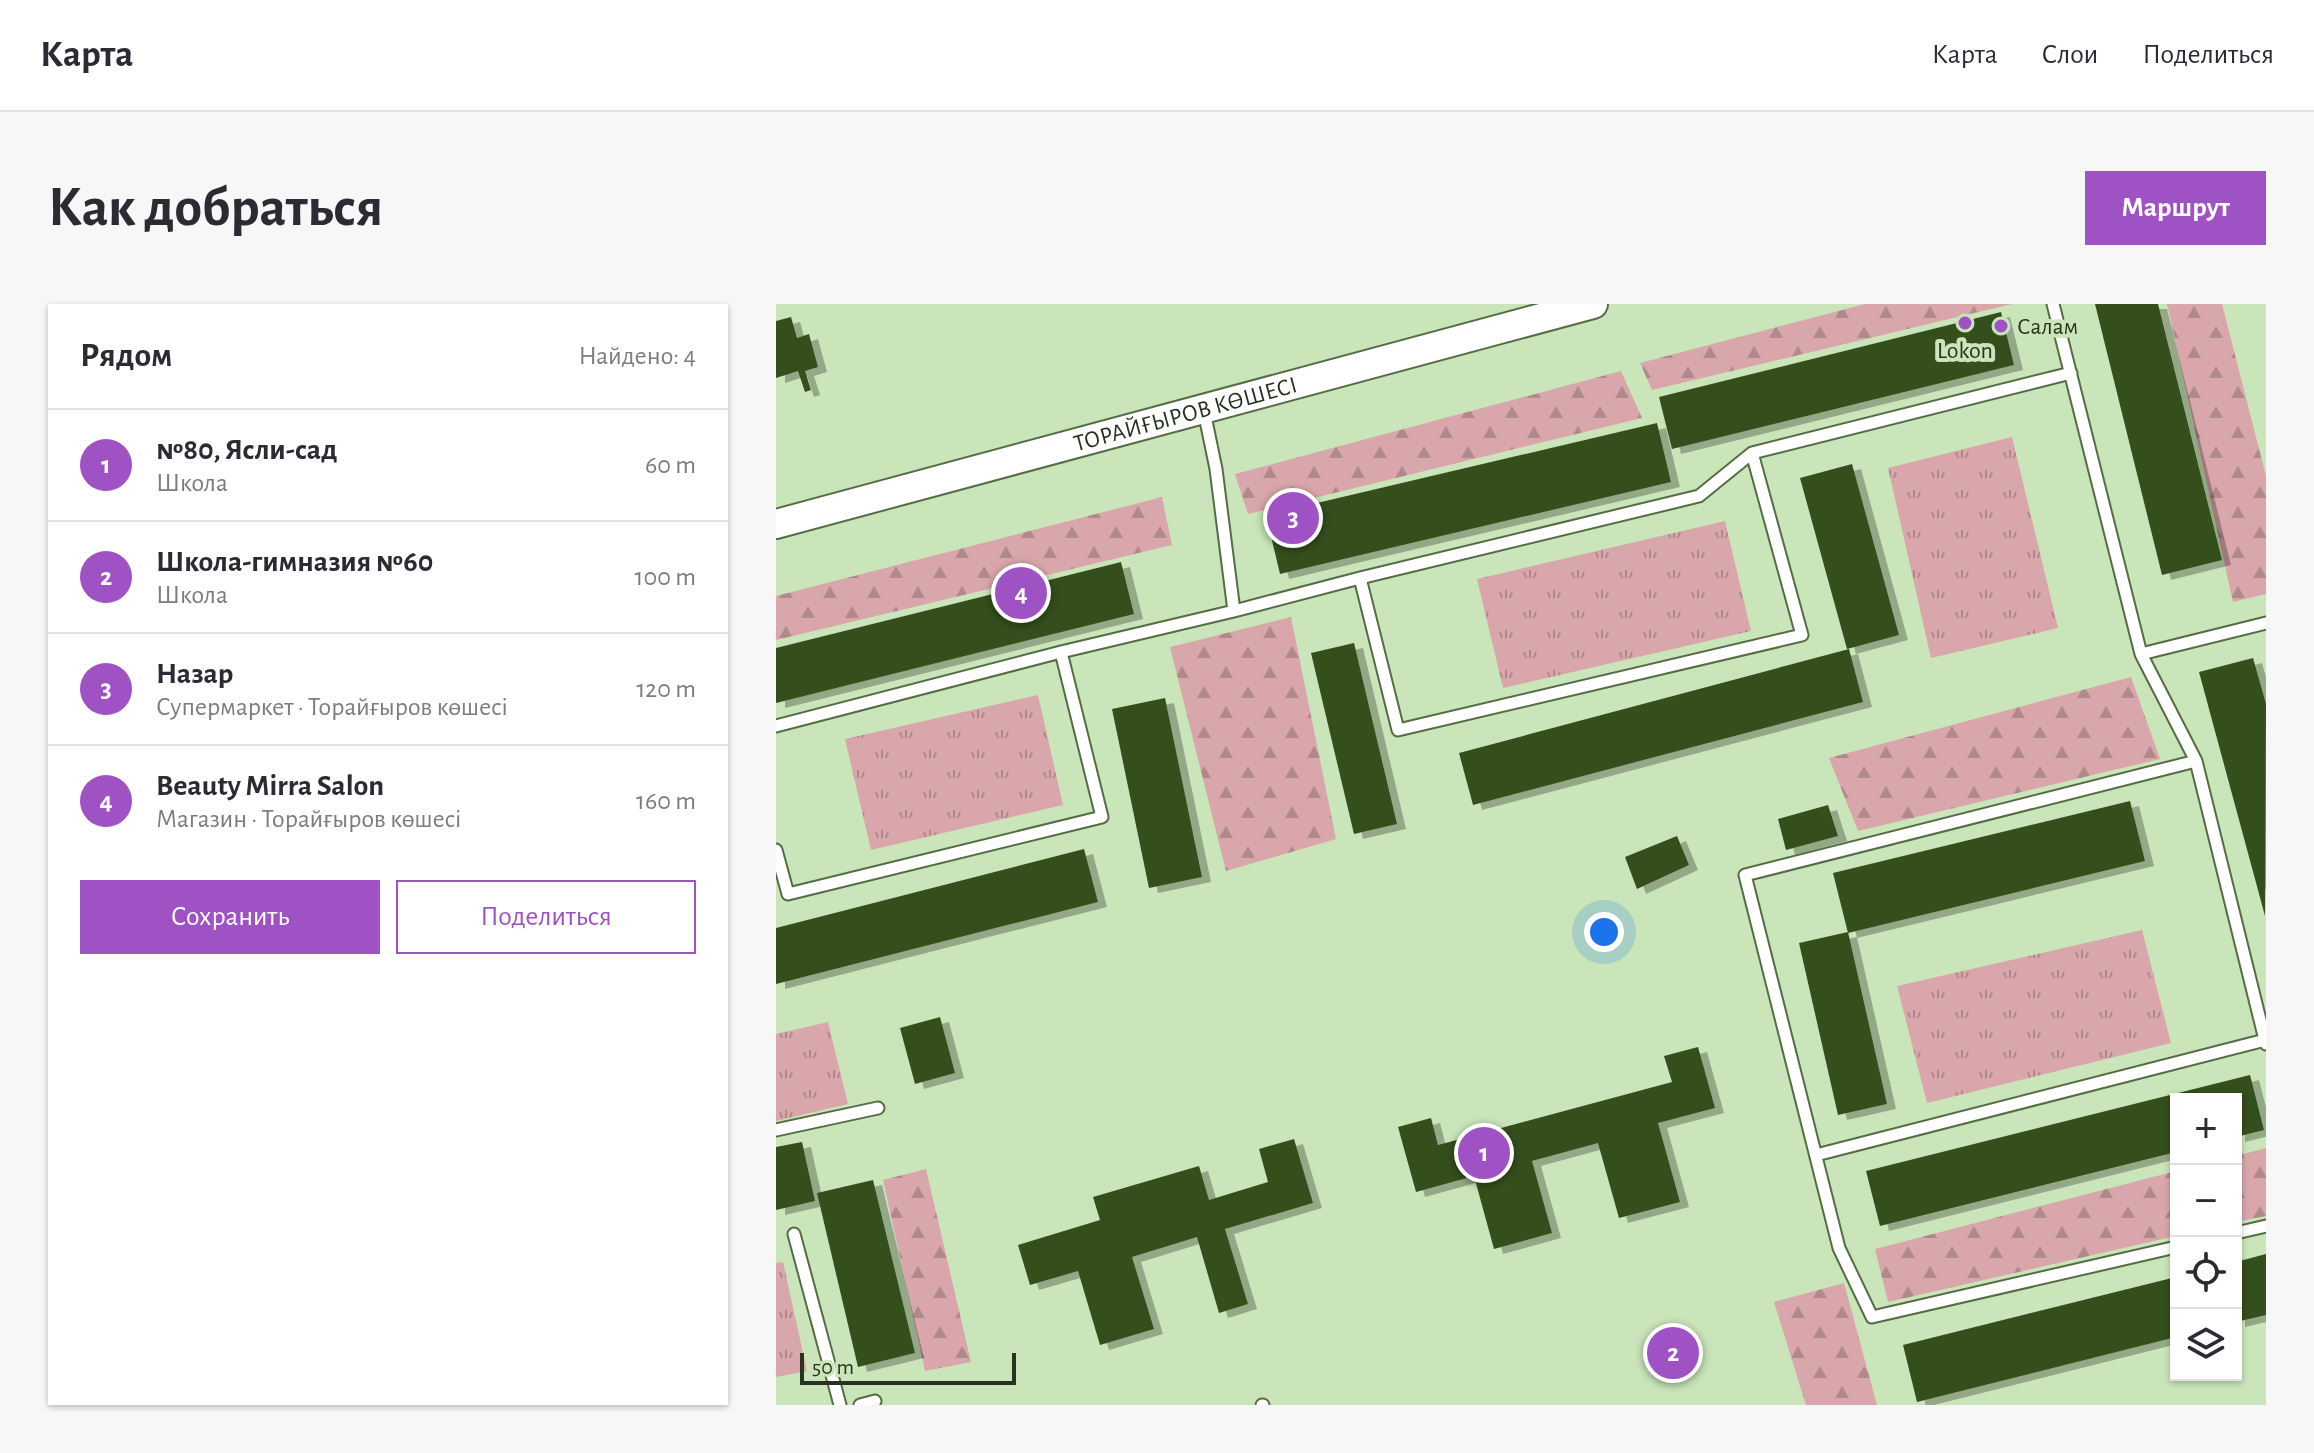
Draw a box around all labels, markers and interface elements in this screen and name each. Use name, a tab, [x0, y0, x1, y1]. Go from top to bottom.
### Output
text: Карта	[40, 36, 133, 74]
text: Карта	[1932, 41, 1998, 69]
text: Слои	[2042, 41, 2098, 69]
text: Поделиться	[2142, 41, 2274, 69]
button: Маршрут	[2085, 171, 2266, 245]
text: Как добраться	[48, 180, 383, 236]
marker: Lokon	[1956, 314, 1974, 332]
place label: Салам	[2017, 315, 2078, 339]
marker: Салам	[1992, 317, 2010, 335]
text: Рядом	[80, 339, 172, 373]
place label: Lokon	[1937, 339, 1993, 363]
text: Найдено: 4	[578, 343, 696, 369]
street label: ТОРАЙҒЫРОВ КӨШЕСІ	[1071, 373, 1300, 456]
text: №80, Ясли-сад	[156, 435, 337, 465]
text: 1	[101, 452, 111, 478]
text: 60 m	[645, 452, 696, 478]
text: Школа	[156, 470, 228, 496]
pin: 3	[1267, 488, 1319, 548]
text: Школа-гимназия №60	[156, 547, 433, 577]
pin: 4	[995, 563, 1047, 623]
text: 2	[100, 564, 112, 590]
text: 100 m	[635, 564, 696, 590]
text: Школа	[156, 582, 228, 608]
text: Назар	[156, 659, 233, 689]
text: 3	[100, 676, 112, 702]
text: 120 m	[636, 676, 696, 702]
text: Супермаркет · Торайғыров көшесі	[156, 694, 508, 720]
text: Beauty Mirra Salon	[156, 771, 384, 801]
text: 4	[99, 788, 113, 814]
text: 160 m	[636, 788, 696, 814]
text: Магазин · Торайғыров көшесі	[156, 806, 461, 832]
button: Сохранить	[80, 880, 380, 954]
button: Поделиться	[396, 880, 696, 954]
your location	[1584, 912, 1624, 952]
map controls	[2170, 1093, 2242, 1381]
button: +	[2170, 1093, 2242, 1165]
pin: 1	[1458, 1123, 1510, 1183]
button: −	[2170, 1165, 2242, 1237]
button: locate	[2170, 1237, 2242, 1309]
button: layers	[2170, 1309, 2242, 1381]
pin: 2	[1647, 1323, 1699, 1383]
scale bar	[800, 1349, 1016, 1385]
text: 50 m	[812, 1356, 854, 1378]

